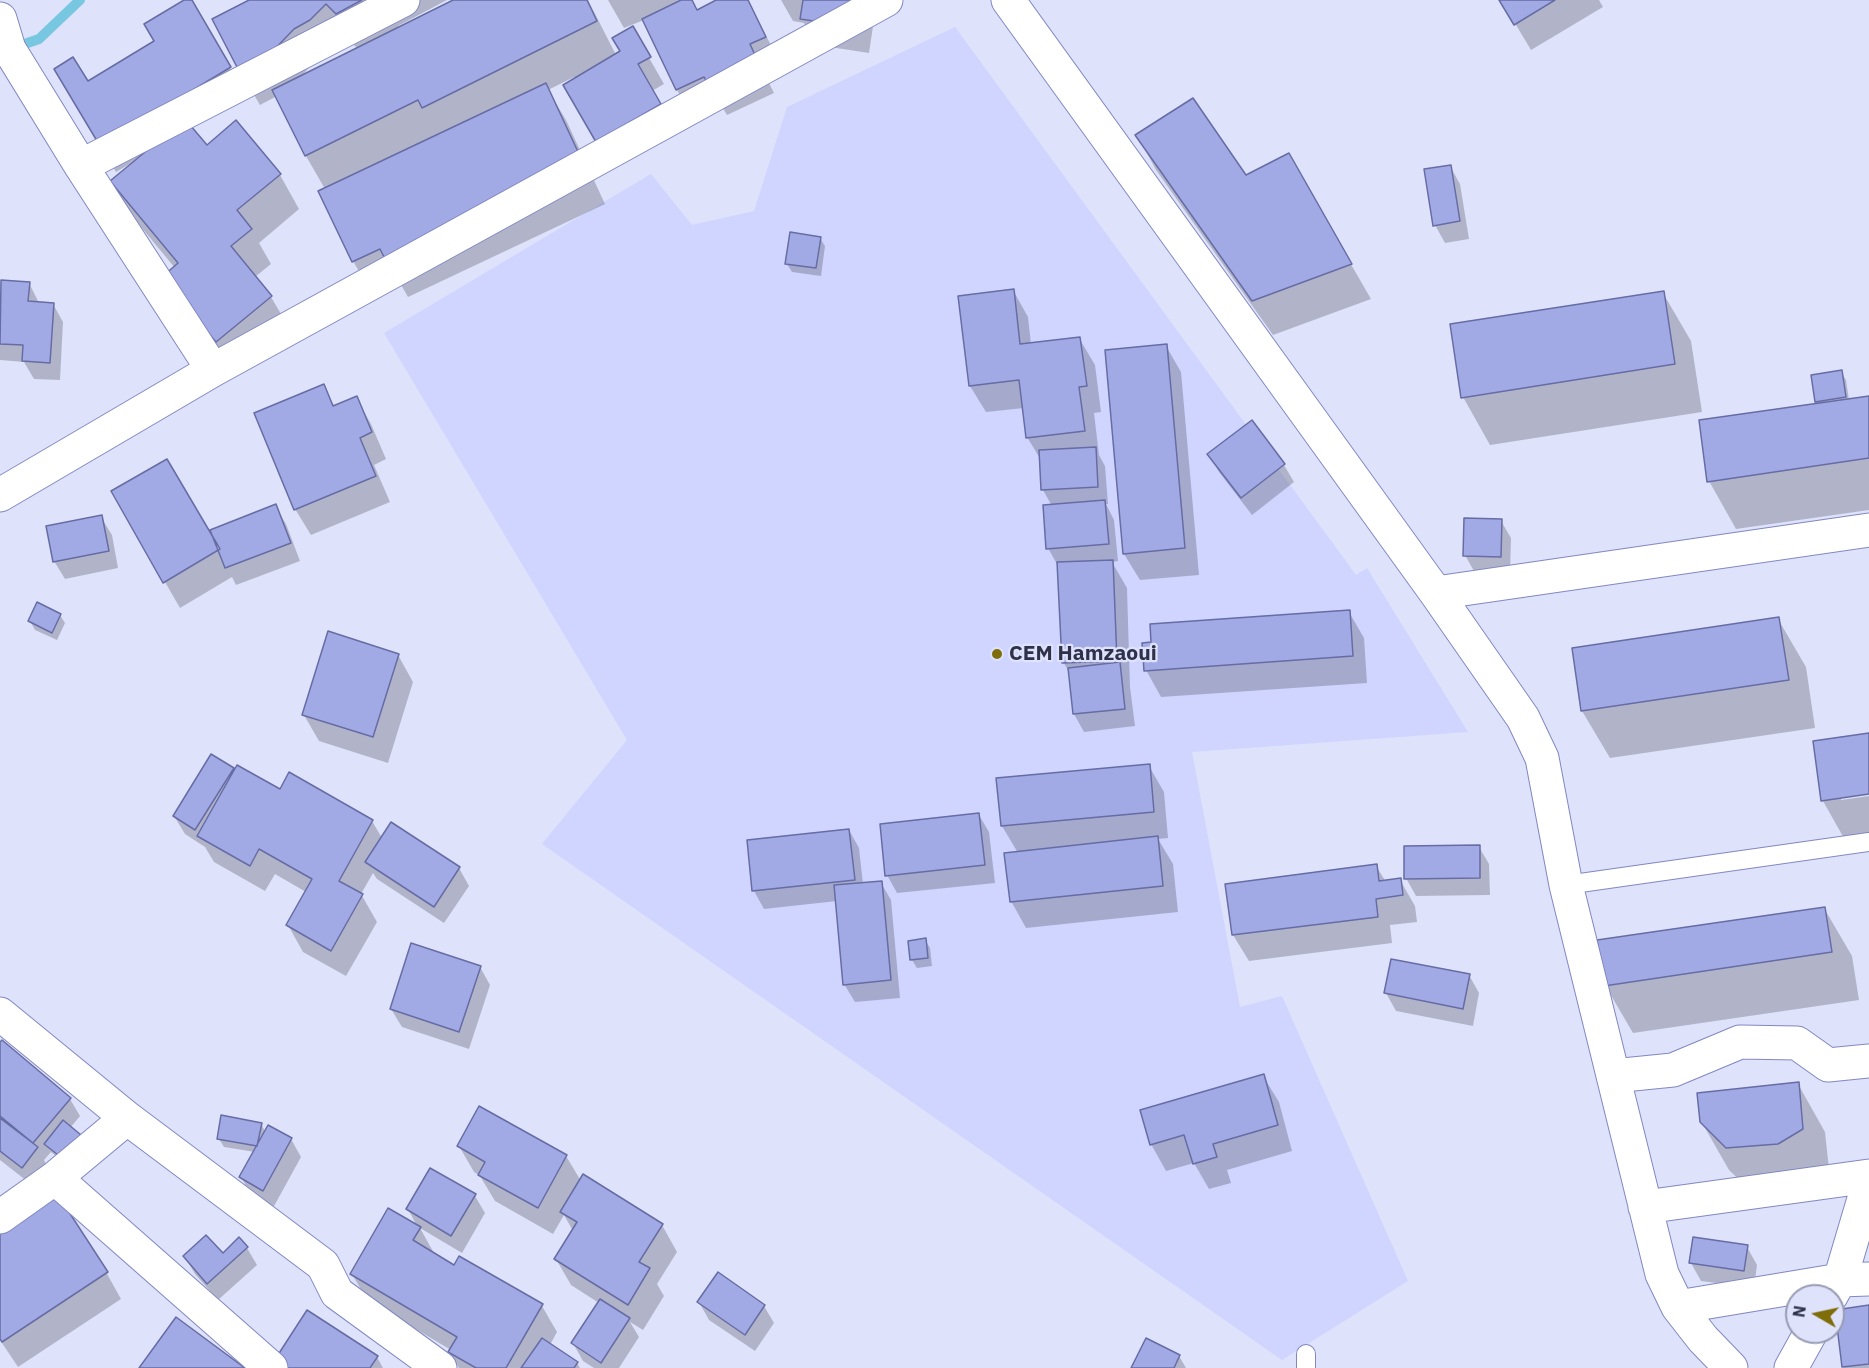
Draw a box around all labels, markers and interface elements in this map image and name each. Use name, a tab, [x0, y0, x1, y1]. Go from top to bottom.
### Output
place label: CEM Hamzaoui	[1009, 641, 1157, 667]
marker: CEM Hamzaoui	[990, 647, 1004, 661]
north arrow	[1785, 1284, 1845, 1344]
text: N	[1788, 1304, 1810, 1319]

